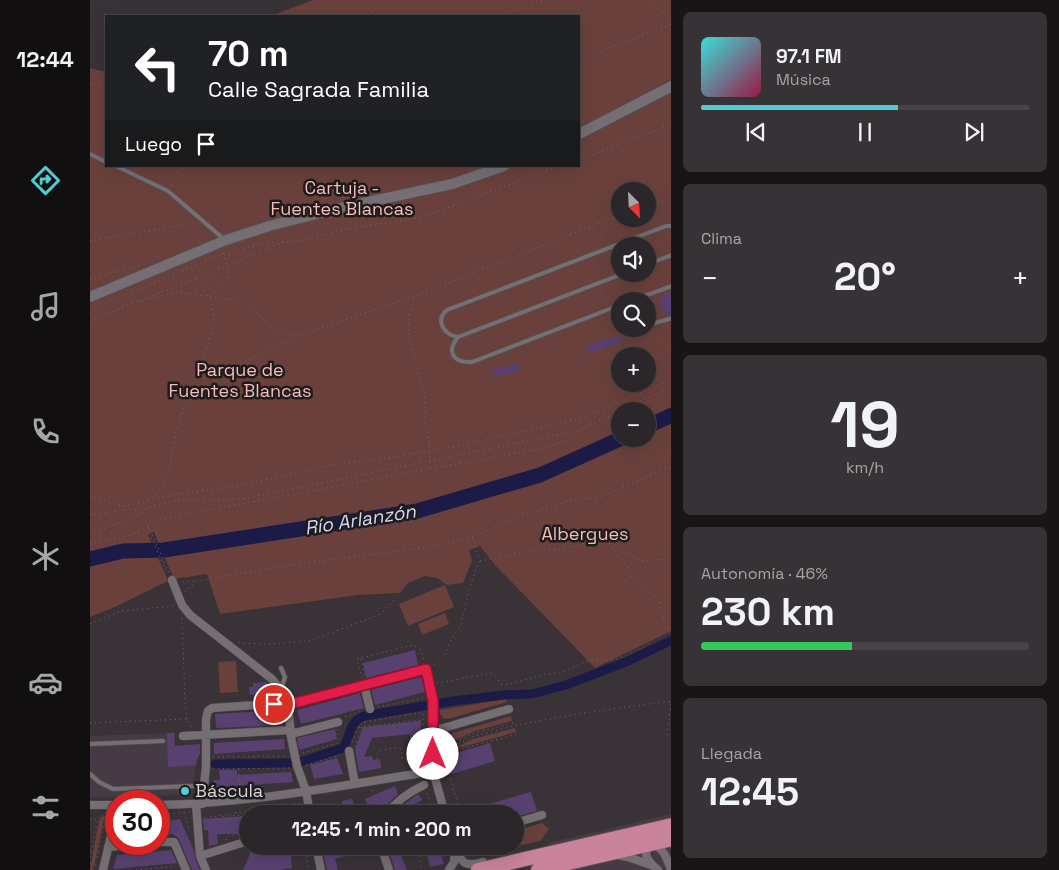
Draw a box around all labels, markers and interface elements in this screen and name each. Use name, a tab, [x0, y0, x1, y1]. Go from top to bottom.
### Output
text: 70 m	[208, 32, 289, 76]
icon: left	[125, 35, 190, 100]
text: 97.1 FM	[776, 44, 842, 69]
text: 12:44	[16, 45, 74, 73]
text: Música	[776, 69, 831, 90]
text: Calle Sagrada Familia	[208, 75, 429, 103]
icon: previous	[742, 118, 770, 146]
icon: pause	[851, 118, 879, 146]
icon: next	[960, 118, 988, 146]
icon: arrive	[192, 130, 220, 158]
text: Luego	[125, 132, 182, 157]
icon: directions	[28, 163, 63, 198]
park label: Cartuja - Fuentes Blancas	[270, 176, 414, 220]
north arrow	[611, 182, 656, 228]
map controls	[611, 182, 656, 447]
text: Clima	[701, 228, 742, 249]
button: sound	[611, 237, 656, 282]
text: 20°	[834, 253, 896, 301]
text: −	[701, 260, 718, 296]
text: +	[1012, 260, 1029, 296]
icon: music	[28, 289, 63, 324]
button: search	[611, 292, 656, 337]
button: +	[611, 347, 656, 392]
park label: Parque de Fuentes Blancas	[168, 358, 312, 402]
text: 19	[830, 383, 900, 466]
button: −	[611, 402, 656, 447]
icon: phone	[28, 414, 63, 449]
text: km/h	[846, 457, 884, 478]
water label: Río Arlanzón	[303, 498, 418, 541]
park label: Albergues	[541, 522, 629, 545]
icon: climate	[28, 539, 63, 574]
text: Autonomía · 46%	[701, 563, 828, 584]
text: 230 km	[701, 588, 835, 636]
icon: car	[28, 665, 63, 700]
pin	[253, 683, 295, 725]
icon: arrive	[260, 690, 288, 718]
position arrow	[406, 727, 458, 779]
text: Llegada	[701, 743, 762, 764]
text: 12:45	[701, 768, 799, 816]
place label: Báscula	[195, 779, 263, 802]
marker: Báscula	[179, 785, 191, 797]
icon: filters	[28, 790, 63, 825]
speed limit sign: 30	[105, 790, 170, 855]
text: 12:45 · 1 min · 200 m	[292, 817, 471, 842]

